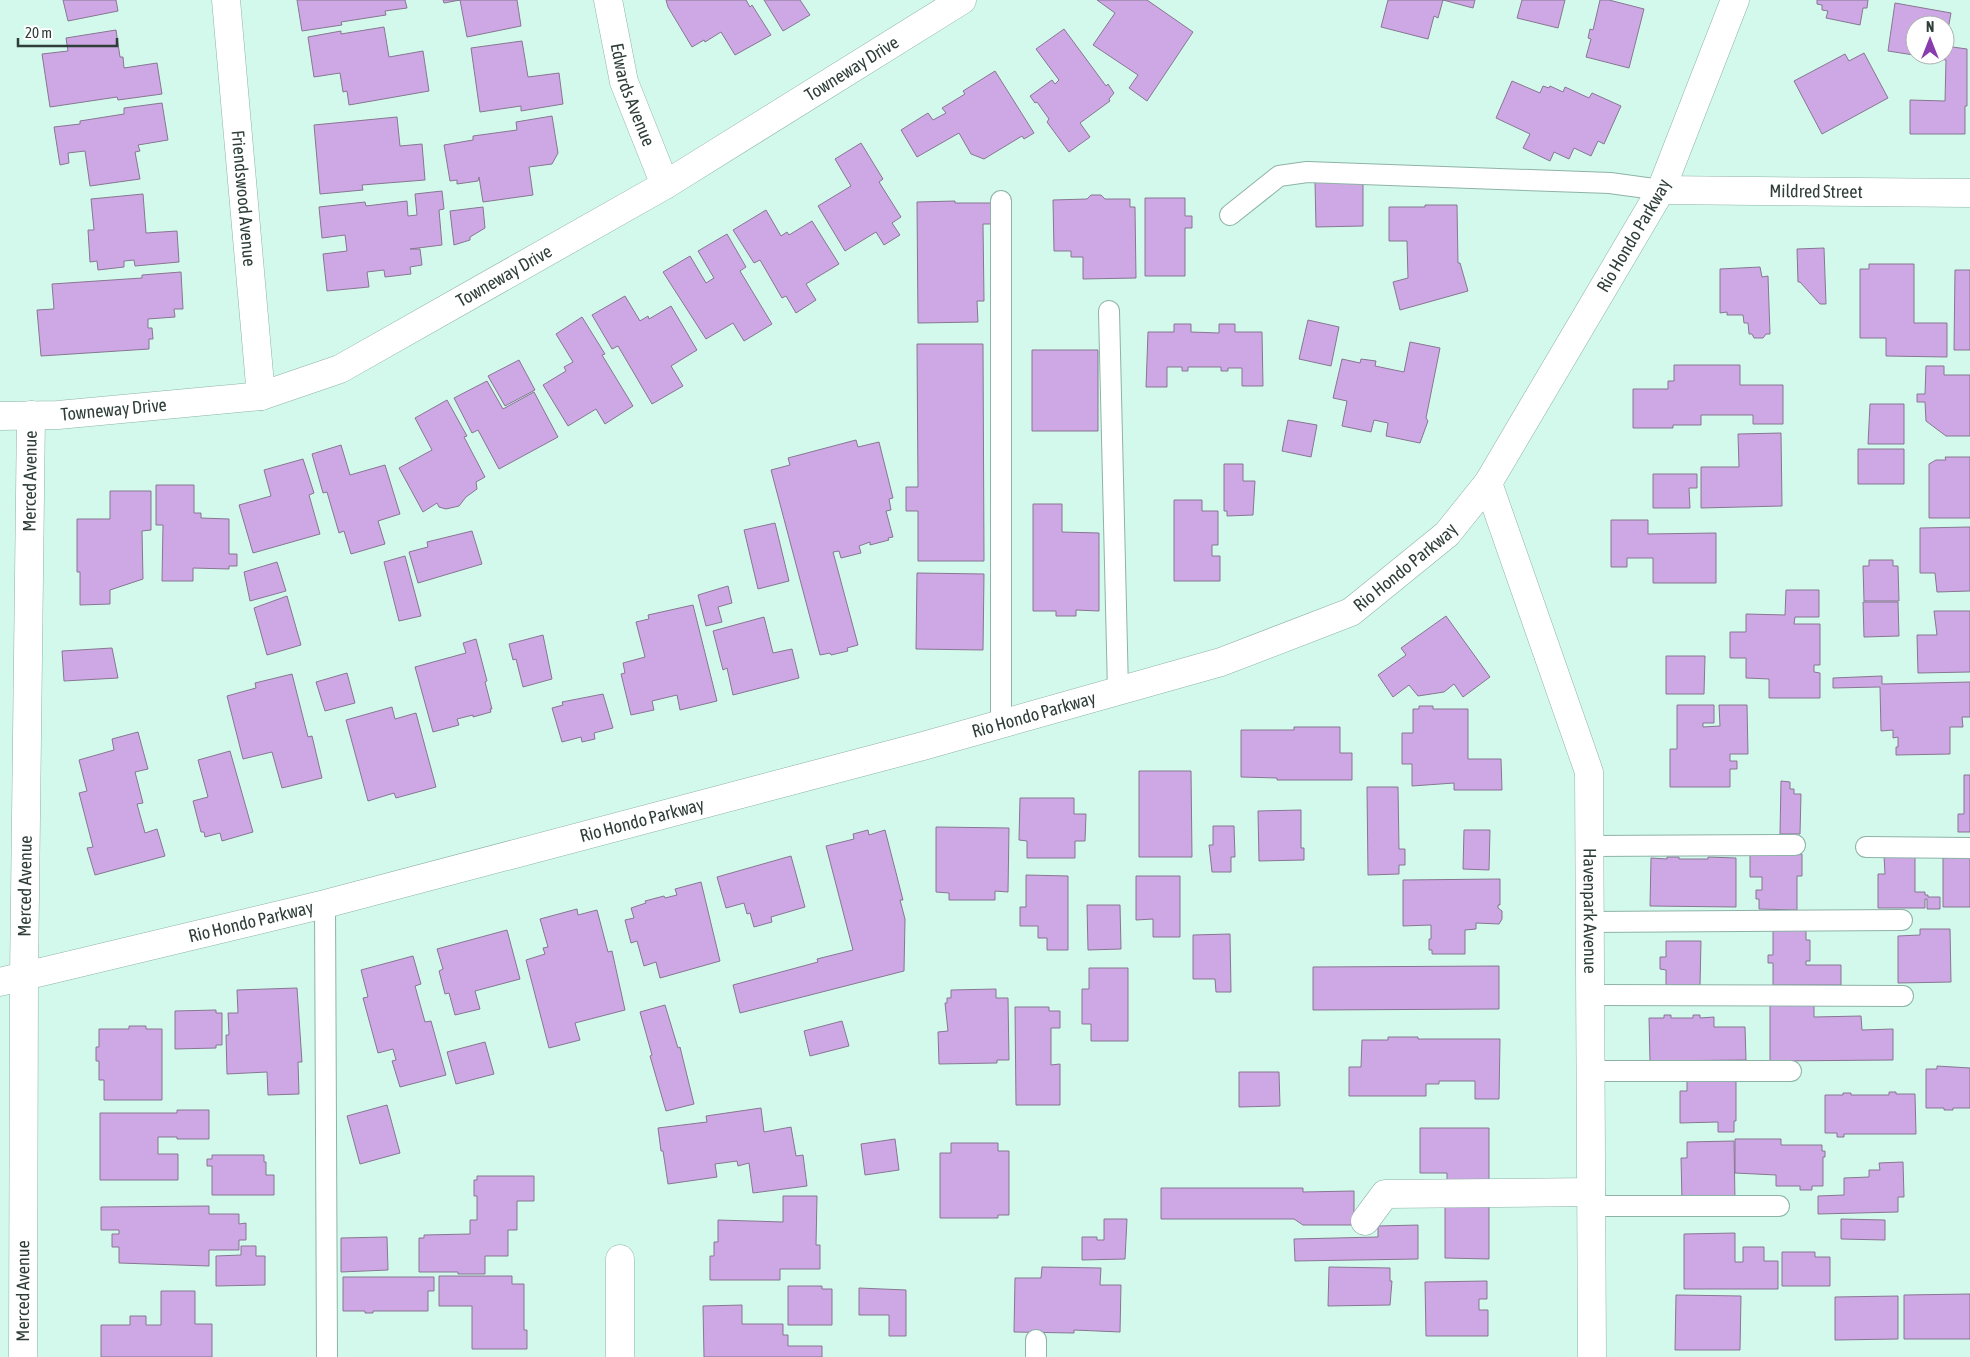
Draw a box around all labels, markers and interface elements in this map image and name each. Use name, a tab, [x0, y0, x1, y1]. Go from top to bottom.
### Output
scale bar	[18, 15, 116, 47]
north arrow	[1905, 15, 1955, 65]
text: N	[1926, 19, 1934, 35]
text: 20 m	[25, 24, 52, 41]
street label: Towneway Drive	[801, 31, 902, 105]
street label: Edwards Avenue	[607, 41, 659, 149]
street label: Friendswood Avenue	[228, 129, 260, 267]
street label: Rio Hondo Parkway	[1592, 176, 1674, 296]
street label: Mildred Street	[1769, 180, 1863, 202]
street label: Towneway Drive	[452, 240, 555, 311]
street label: Towneway Drive	[60, 394, 168, 425]
street label: Merced Avenue	[19, 430, 41, 532]
street label: Rio Hondo Parkway	[1349, 519, 1461, 616]
street label: Rio Hondo Parkway	[969, 687, 1098, 742]
street label: Rio Hondo Parkway	[577, 793, 706, 846]
street label: Merced Avenue	[14, 835, 36, 937]
street label: Havenpark Avenue	[1579, 848, 1601, 974]
street label: Rio Hondo Parkway	[186, 896, 315, 946]
street label: Merced Avenue	[12, 1240, 33, 1342]

